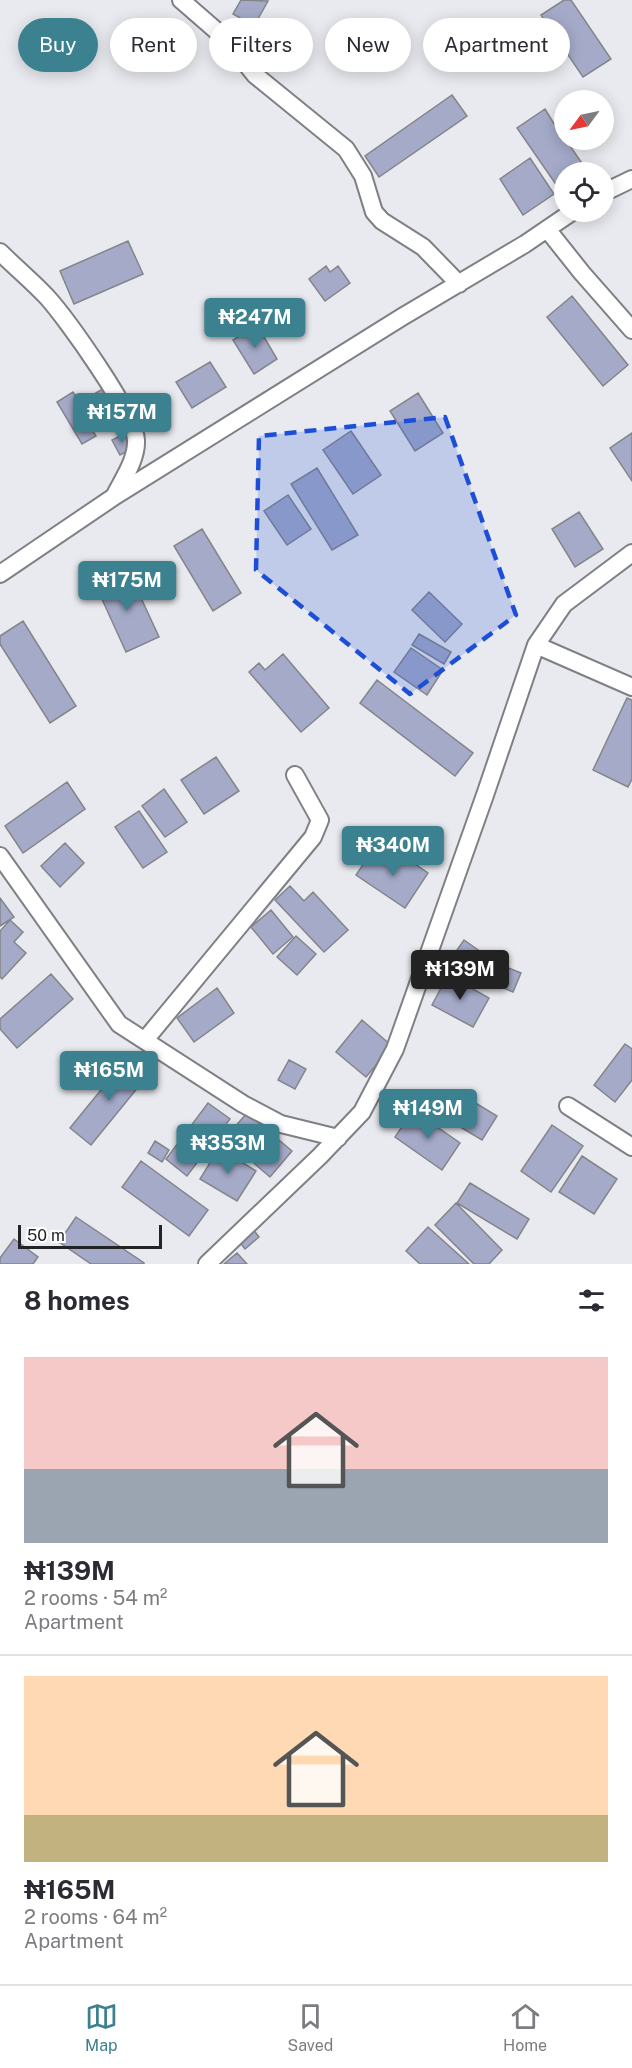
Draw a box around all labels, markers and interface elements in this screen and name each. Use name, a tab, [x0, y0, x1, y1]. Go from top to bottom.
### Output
chip: Buy	[18, 18, 98, 72]
chip: Rent	[110, 18, 197, 72]
chip: Filters	[209, 18, 313, 72]
chip: New	[325, 18, 411, 72]
chip: Apartment	[423, 18, 570, 72]
north arrow	[554, 90, 614, 150]
map controls	[554, 90, 614, 222]
button: locate	[554, 162, 614, 222]
pin: ₦247M	[213, 298, 297, 349]
text: ₦247M	[218, 305, 292, 329]
pin: ₦157M	[80, 393, 164, 444]
text: ₦157M	[87, 400, 157, 424]
pin: ₦175M	[85, 561, 169, 612]
text: ₦175M	[92, 568, 162, 592]
pin: ₦340M	[351, 826, 435, 877]
text: ₦340M	[356, 833, 430, 857]
pin: ₦139M	[418, 950, 502, 1001]
text: ₦139M	[425, 957, 495, 981]
pin: ₦165M	[67, 1051, 151, 1102]
text: ₦165M	[74, 1058, 144, 1082]
pin: ₦149M	[386, 1089, 470, 1140]
text: ₦149M	[393, 1096, 463, 1120]
pin: ₦353M	[186, 1124, 270, 1175]
text: ₦353M	[190, 1131, 266, 1155]
scale bar	[18, 1222, 162, 1250]
text: 50 m	[27, 1226, 65, 1245]
icon: filters	[575, 1284, 608, 1317]
text: 8 homes	[24, 1285, 130, 1316]
icon: home	[262, 1396, 370, 1504]
text: ₦139M	[24, 1555, 115, 1586]
text: 2 rooms · 54 m²	[24, 1586, 167, 1610]
text: Apartment	[24, 1610, 124, 1634]
icon: home	[262, 1715, 370, 1823]
text: ₦165M	[24, 1874, 115, 1905]
text: 2 rooms · 64 m²	[24, 1905, 167, 1929]
text: Apartment	[24, 1929, 124, 1953]
tab: Map	[85, 2000, 118, 2055]
tab: Saved	[288, 2000, 333, 2055]
tab: Home	[503, 2000, 547, 2055]

